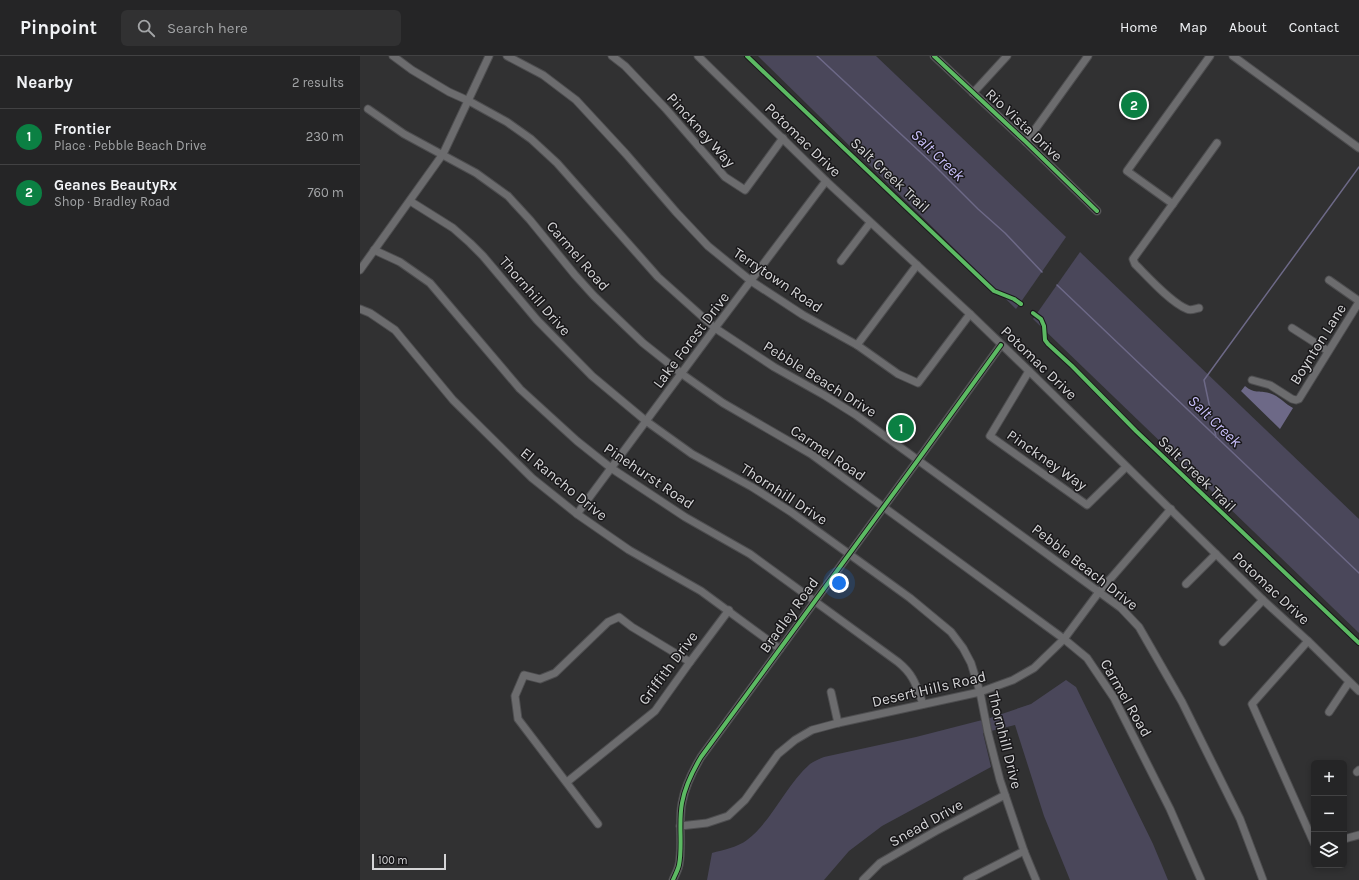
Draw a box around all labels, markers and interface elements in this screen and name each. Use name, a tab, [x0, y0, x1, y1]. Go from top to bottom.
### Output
search box	[121, 10, 401, 46]
text: Pinpoint	[20, 17, 97, 39]
icon: search	[135, 17, 157, 39]
text: Search here	[167, 19, 248, 37]
text: Home	[1120, 19, 1157, 36]
text: Map	[1179, 19, 1207, 36]
text: About	[1229, 19, 1267, 36]
text: Contact	[1289, 19, 1339, 36]
text: Nearby	[16, 72, 73, 92]
text: 2 results	[292, 75, 344, 90]
street label: Rio Vista Drive	[982, 85, 1066, 165]
street label: Pinckney Way	[663, 89, 739, 171]
pin: 2	[1121, 90, 1147, 120]
street label: Potomac Drive	[761, 99, 845, 181]
text: Frontier	[54, 120, 111, 138]
water label: Salt Creek	[907, 125, 969, 186]
text: 1	[27, 129, 31, 144]
text: 230 m	[306, 129, 344, 144]
street label: Salt Creek Trail	[847, 134, 933, 216]
text: Place · Pebble Beach Drive	[54, 138, 206, 153]
text: Geanes BeautyRx	[54, 176, 177, 194]
text: 2	[25, 185, 33, 200]
text: 760 m	[307, 185, 344, 200]
text: Shop · Bradley Road	[54, 194, 170, 209]
street label: Carmel Road	[543, 217, 613, 295]
street label: Terrytown Road	[730, 244, 826, 316]
street label: Thornhill Drive	[495, 252, 575, 340]
street label: Lake Forest Drive	[649, 288, 733, 392]
street label: Boynton Lane	[1286, 300, 1350, 388]
street label: Potomac Drive	[997, 322, 1081, 404]
street label: Pebble Beach Drive	[760, 337, 880, 421]
water label: Salt Creek	[1184, 391, 1246, 452]
pin: 1	[888, 413, 914, 443]
street label: Carmel Road	[787, 421, 869, 485]
street label: Pinckney Way	[1004, 426, 1090, 494]
street label: Salt Creek Trail	[1154, 432, 1240, 516]
street label: Pinehurst Road	[601, 439, 697, 513]
street label: El Rancho Drive	[517, 444, 611, 524]
street label: Thornhill Drive	[737, 459, 831, 529]
street label: Pebble Beach Drive	[1028, 520, 1142, 614]
street label: Potomac Drive	[1229, 548, 1313, 628]
your location	[829, 573, 849, 593]
street label: Bradley Road	[756, 574, 822, 656]
street label: Griffith Drive	[634, 628, 702, 708]
street label: Carmel Road	[1096, 656, 1156, 740]
street label: Desert Hills Road	[870, 667, 988, 711]
street label: Thornhill Drive	[984, 689, 1026, 791]
map controls	[1311, 760, 1347, 868]
button: +	[1311, 760, 1347, 796]
street label: Snead Drive	[886, 795, 966, 851]
button: −	[1311, 796, 1347, 832]
button: layers	[1311, 832, 1347, 868]
scale bar	[372, 852, 446, 871]
text: 100 m	[378, 854, 408, 867]

